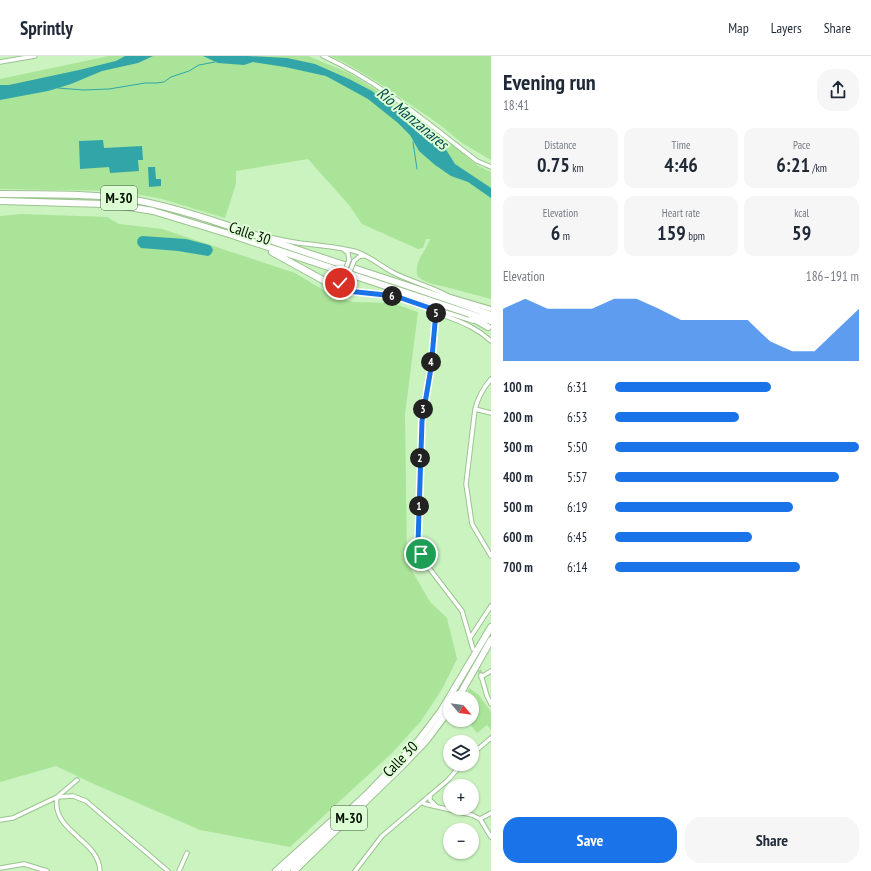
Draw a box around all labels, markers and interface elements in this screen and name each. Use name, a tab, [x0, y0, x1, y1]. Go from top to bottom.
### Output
text: Sprintly	[20, 16, 73, 40]
text: Map	[728, 19, 749, 37]
text: Layers	[771, 19, 802, 37]
text: Share	[824, 19, 851, 37]
text: Evening run	[503, 68, 596, 96]
button: share	[817, 69, 859, 111]
water label: Río Manzanares	[373, 82, 454, 155]
text: 18:41	[503, 97, 529, 114]
text: Distance	[544, 138, 577, 152]
text: Time	[671, 138, 691, 152]
text: Pace	[793, 138, 810, 152]
text: 0.75	[537, 152, 570, 178]
text: 4:46	[664, 152, 698, 178]
text: 6:21	[776, 152, 810, 178]
text: km	[570, 161, 584, 175]
text: /km	[810, 161, 827, 175]
road number: M-30	[101, 186, 137, 210]
text: Elevation	[543, 206, 578, 220]
text: Heart rate	[662, 206, 700, 220]
text: kcal	[794, 206, 809, 220]
street label: Calle 30	[227, 217, 273, 249]
text: 6	[551, 220, 560, 246]
text: 159	[657, 220, 686, 246]
text: 59	[792, 220, 811, 246]
text: m	[560, 229, 570, 243]
text: bpm	[686, 229, 705, 243]
pin	[323, 266, 357, 300]
text: Elevation	[503, 268, 545, 285]
text: 186–191 m	[806, 268, 859, 285]
icon: check	[329, 272, 351, 294]
pin: 6	[382, 286, 402, 306]
text: 6	[389, 289, 395, 303]
pin: 5	[426, 303, 446, 323]
text: 5	[433, 306, 439, 320]
pin: 4	[421, 352, 441, 372]
text: 4	[428, 355, 434, 369]
text: 100 m	[503, 379, 533, 396]
text: 6:31	[567, 379, 587, 396]
pin: 3	[413, 399, 433, 419]
text: 3	[420, 402, 426, 416]
text: 200 m	[503, 409, 533, 426]
text: 6:53	[567, 409, 587, 426]
text: 300 m	[503, 439, 533, 456]
text: 5:50	[567, 439, 587, 456]
pin: 2	[410, 448, 430, 468]
text: 2	[417, 451, 423, 465]
text: 400 m	[503, 469, 533, 486]
text: 5:57	[567, 469, 587, 486]
pin: 1	[409, 496, 429, 516]
text: 1	[416, 499, 422, 513]
text: 500 m	[503, 499, 533, 516]
text: 6:19	[567, 499, 587, 516]
text: 600 m	[503, 529, 533, 546]
text: 6:45	[567, 529, 587, 546]
pin	[404, 537, 438, 571]
icon: arrive	[410, 543, 432, 565]
text: 700 m	[503, 559, 533, 576]
text: 6:14	[567, 559, 587, 576]
north arrow	[443, 691, 479, 727]
map controls	[443, 691, 479, 859]
button: layers	[443, 735, 479, 771]
street label: Calle 30	[378, 737, 422, 781]
button: +	[443, 779, 479, 815]
road number: M-30	[331, 806, 367, 830]
button: Save	[503, 817, 677, 863]
button: Share	[685, 817, 859, 863]
button: −	[443, 823, 479, 859]

